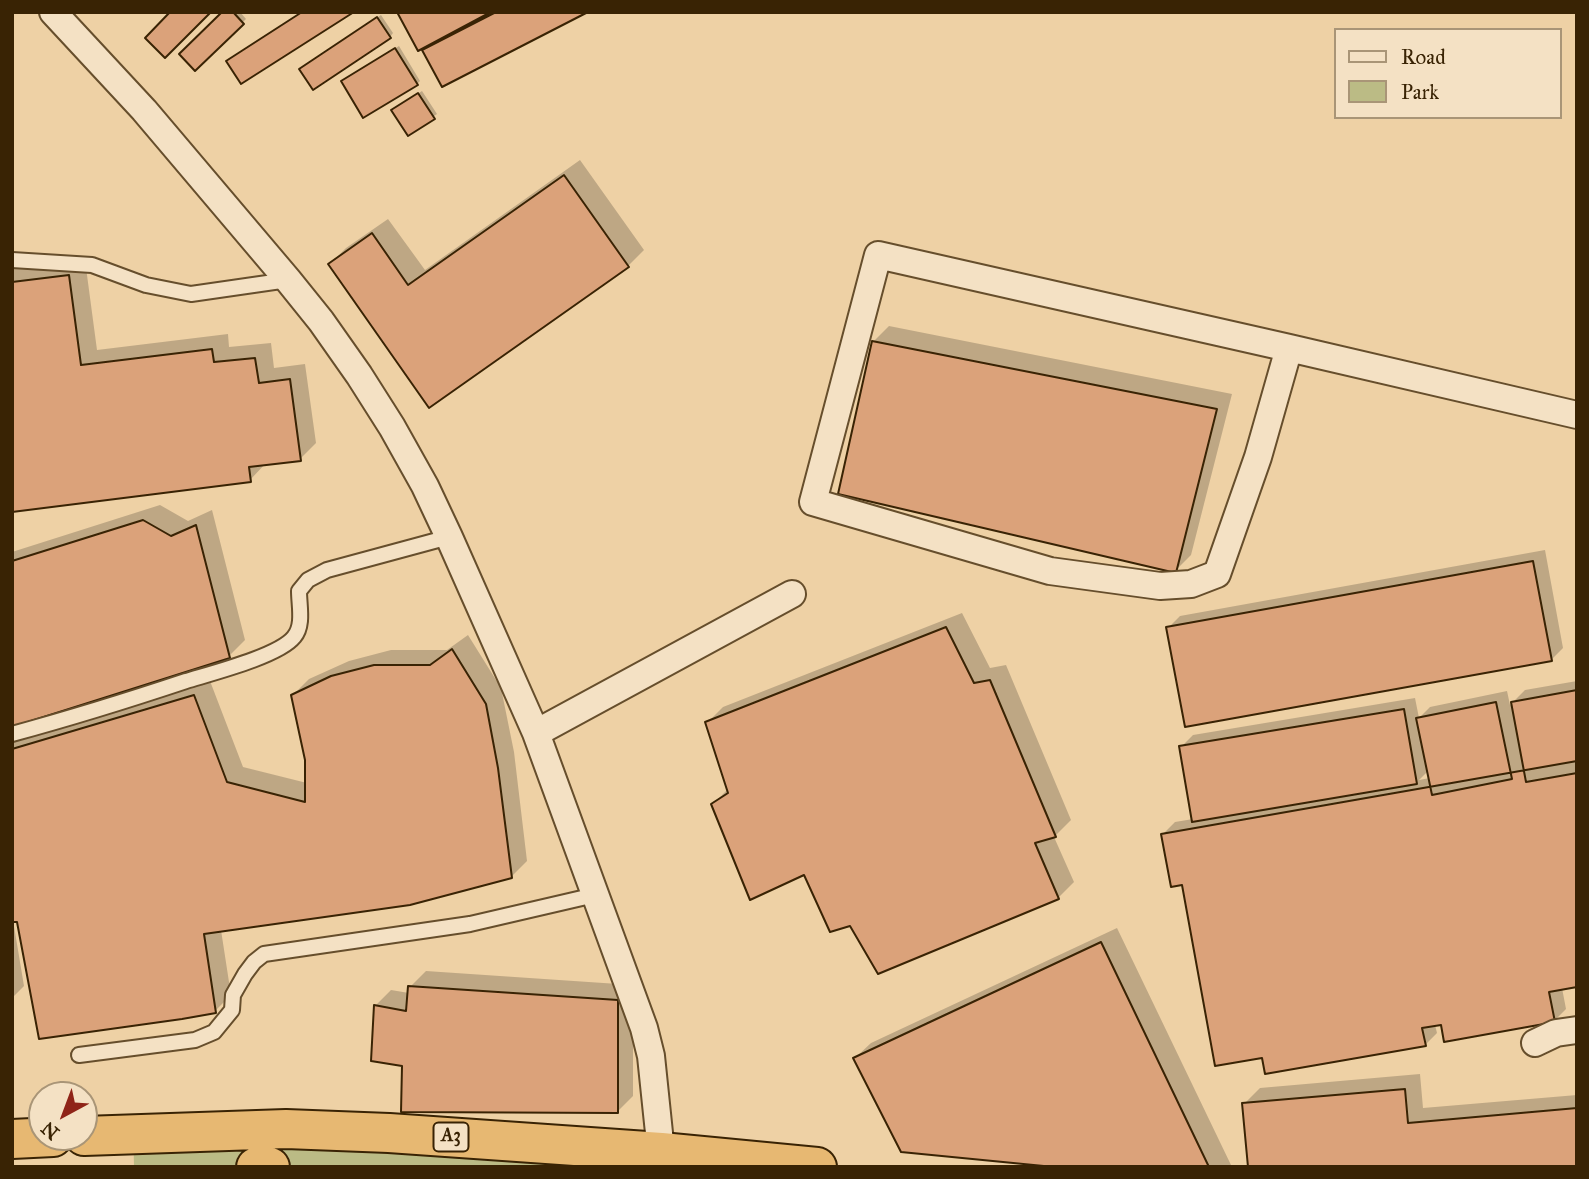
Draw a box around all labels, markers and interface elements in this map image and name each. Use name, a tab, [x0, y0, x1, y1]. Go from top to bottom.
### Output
legend	[1334, 28, 1561, 119]
text: Road	[1401, 44, 1446, 70]
text: Park	[1401, 79, 1439, 105]
north arrow	[28, 1081, 98, 1151]
text: N	[37, 1117, 64, 1145]
road number: A3	[434, 1122, 468, 1152]

